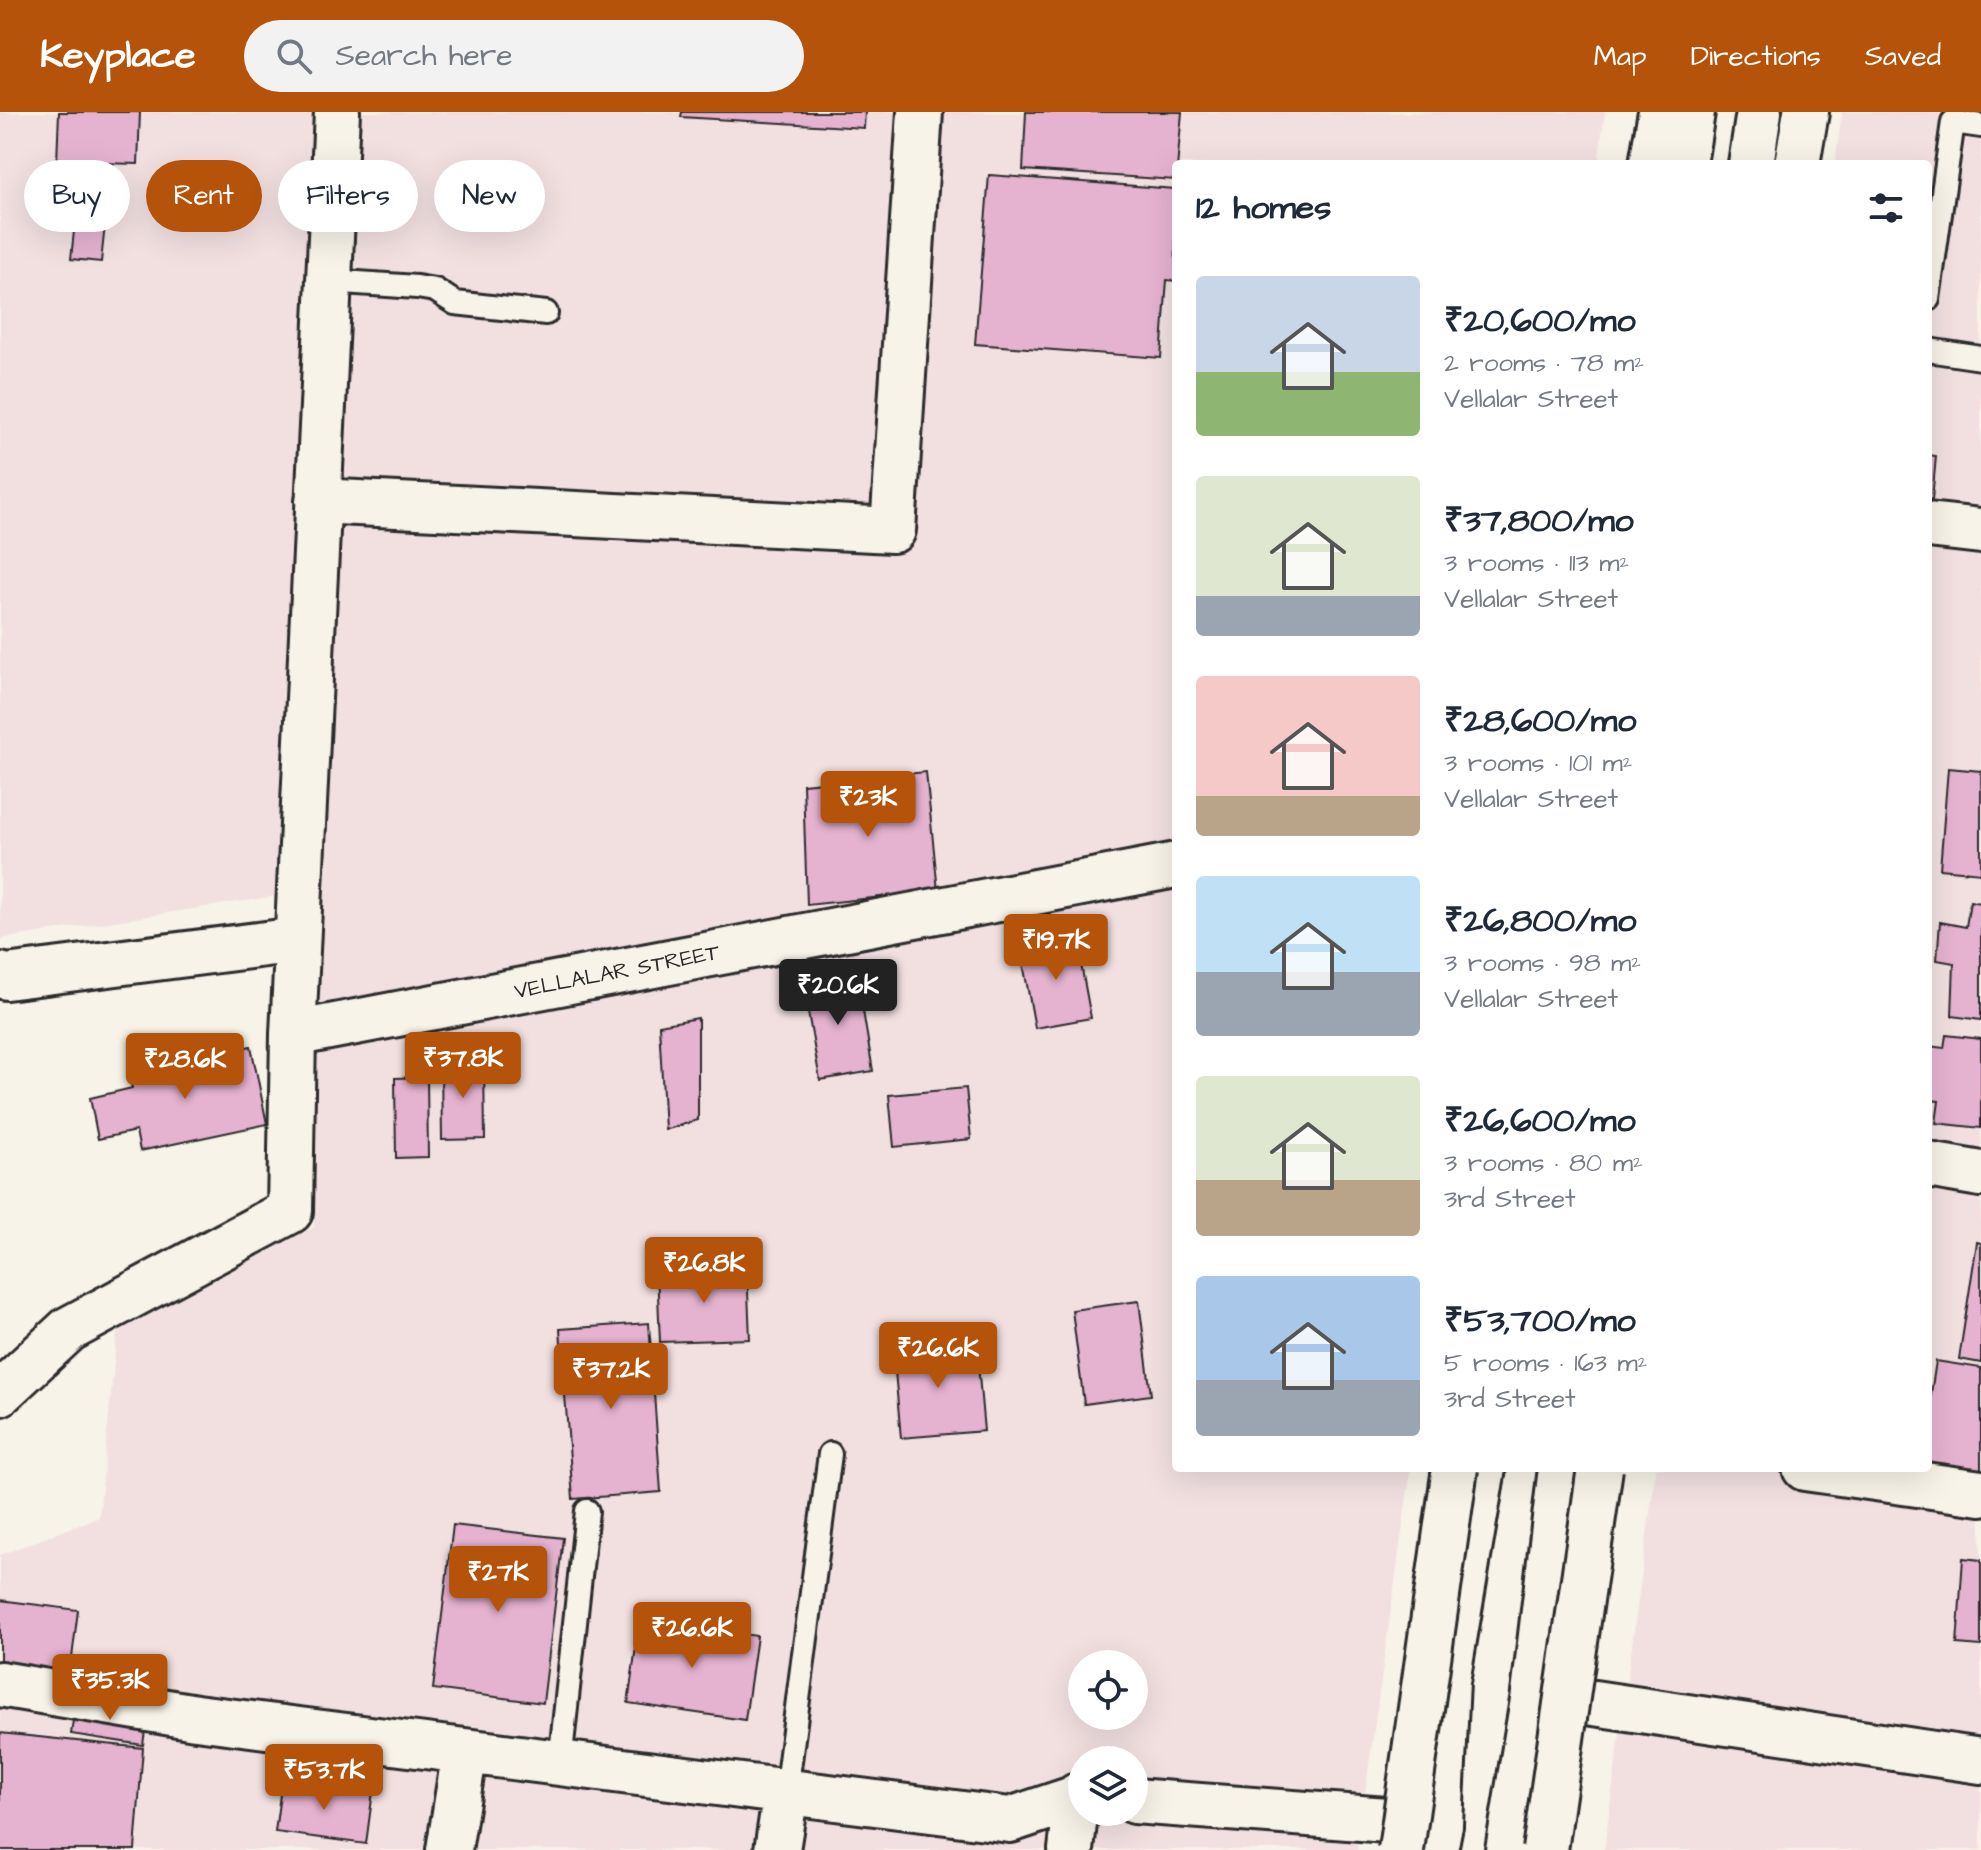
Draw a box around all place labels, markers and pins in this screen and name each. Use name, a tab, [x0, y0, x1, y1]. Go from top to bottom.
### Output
pin: ₹23K	[821, 771, 915, 839]
pin: ₹19.7K	[991, 914, 1121, 982]
pin: ₹20.6K	[773, 959, 903, 1027]
pin: ₹37.8K	[398, 1032, 528, 1100]
pin: ₹28.6K	[120, 1033, 250, 1101]
pin: ₹26.8K	[639, 1237, 769, 1305]
pin: ₹26.6K	[873, 1322, 1003, 1390]
pin: ₹37.2K	[546, 1343, 676, 1411]
pin: ₹27K	[451, 1546, 545, 1614]
pin: ₹26.6K	[627, 1602, 757, 1670]
pin: ₹35.3K	[45, 1654, 175, 1722]
pin: ₹53.7K	[259, 1744, 389, 1812]

